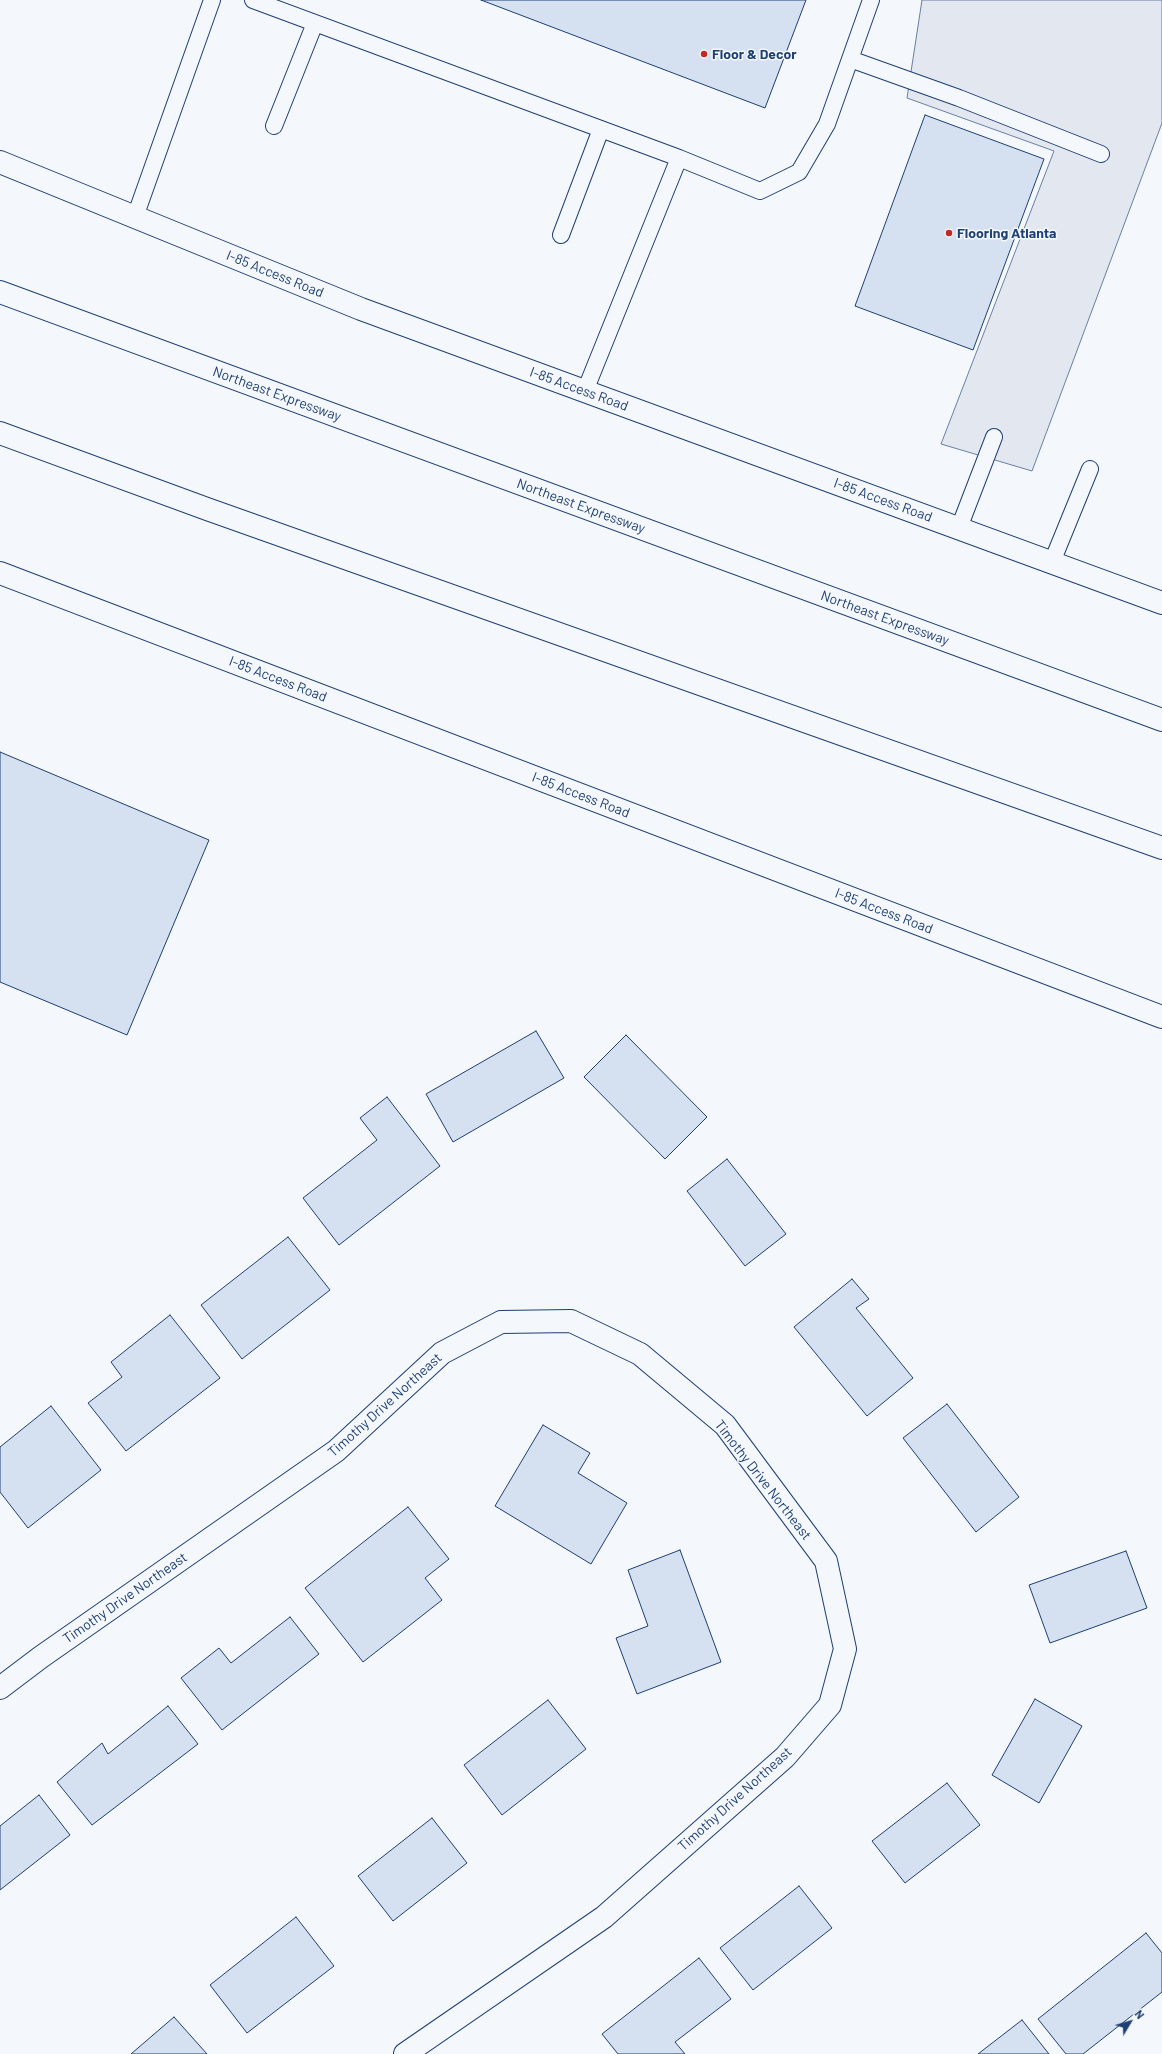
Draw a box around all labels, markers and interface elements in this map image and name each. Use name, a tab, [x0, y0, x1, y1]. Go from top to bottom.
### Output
place label: Floor & Decor	[712, 46, 797, 62]
marker: Floor & Decor	[699, 49, 709, 59]
place label: Flooring Atlanta	[957, 225, 1057, 241]
marker: Flooring Atlanta	[944, 228, 954, 238]
street label: I-85 Access Road	[224, 247, 326, 301]
street label: Northeast Expressway	[210, 363, 344, 425]
street label: I-85 Access Road	[527, 363, 631, 415]
street label: I-85 Access Road	[831, 474, 935, 526]
street label: Northeast Expressway	[514, 475, 648, 537]
street label: Northeast Expressway	[818, 587, 952, 649]
street label: I-85 Access Road	[227, 653, 329, 705]
street label: I-85 Access Road	[530, 769, 632, 821]
street label: I-85 Access Road	[833, 885, 935, 937]
street label: Timothy Drive Northeast	[325, 1349, 445, 1461]
street label: Timothy Drive Northeast	[711, 1417, 815, 1543]
street label: Timothy Drive Northeast	[60, 1549, 190, 1647]
street label: Timothy Drive Northeast	[675, 1743, 795, 1855]
north arrow	[1110, 2002, 1150, 2042]
text: N	[1132, 2007, 1147, 2021]

